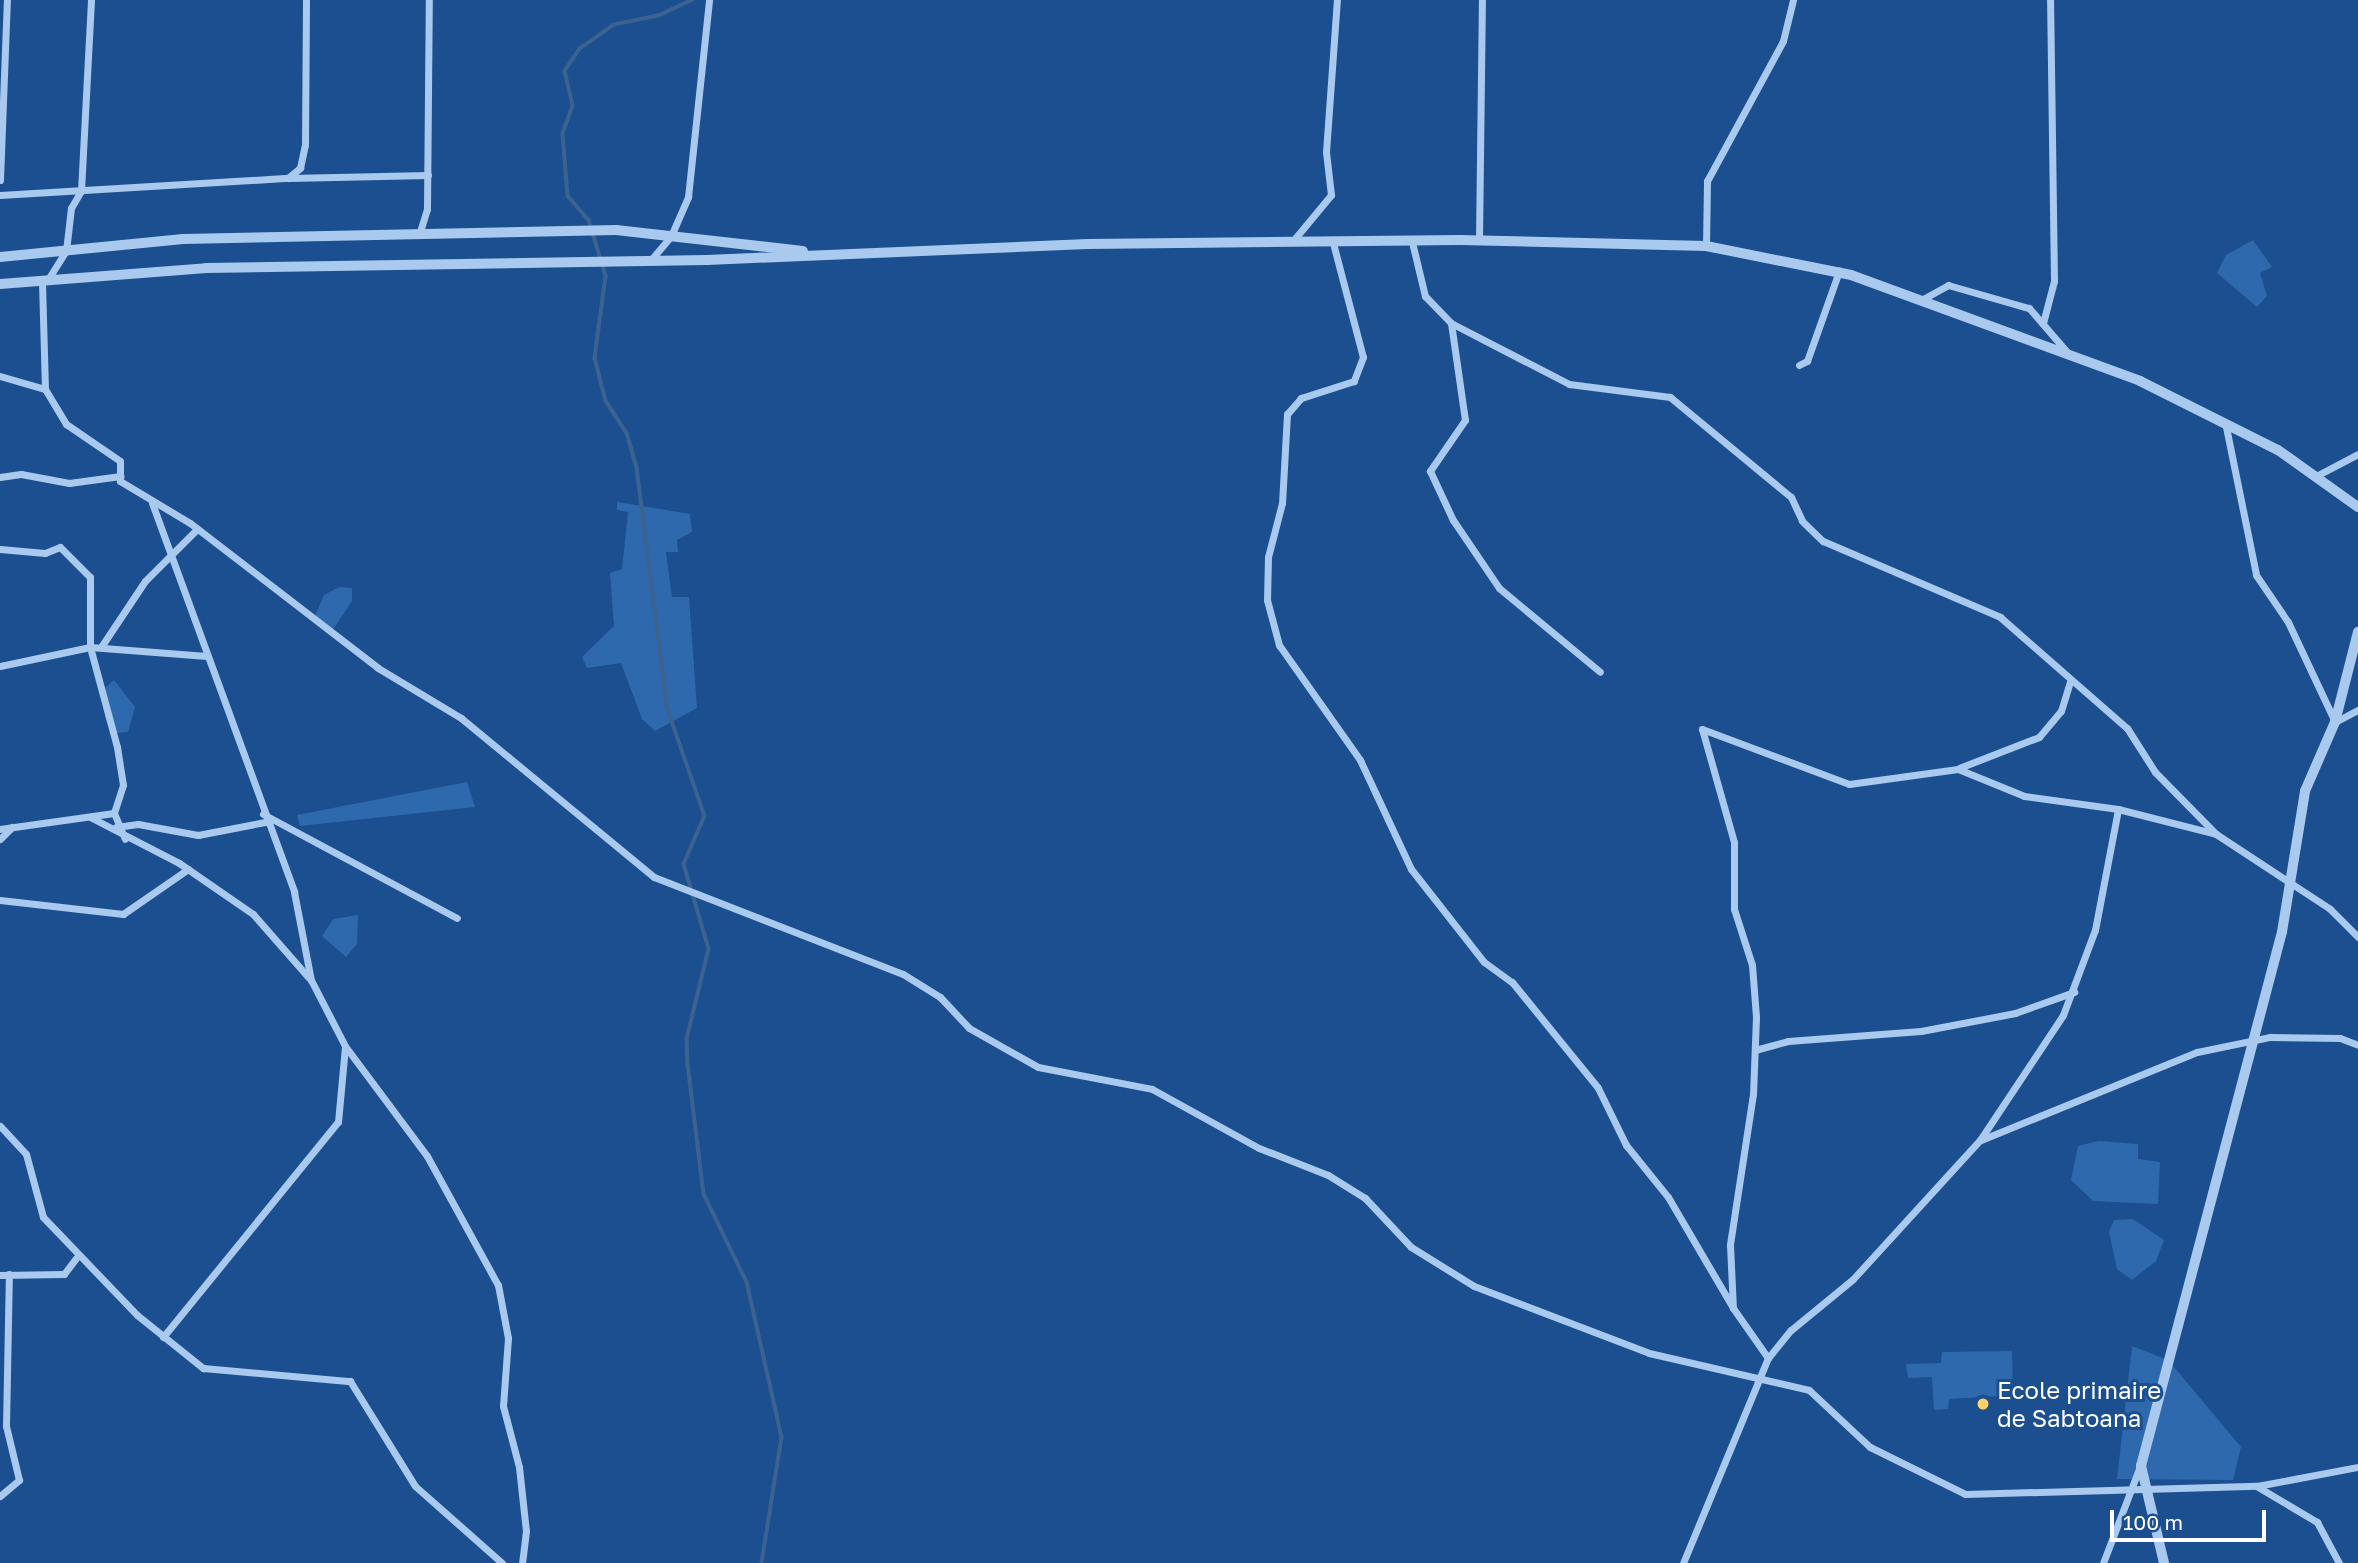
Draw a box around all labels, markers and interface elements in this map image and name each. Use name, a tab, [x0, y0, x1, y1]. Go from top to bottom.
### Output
place label: Ecole primaire de Sabtoana	[1997, 1376, 2161, 1432]
marker: Ecole primaire de Sabtoana	[1975, 1396, 1991, 1412]
scale bar	[2113, 1496, 2269, 1540]
text: 100 m	[2123, 1509, 2183, 1535]

